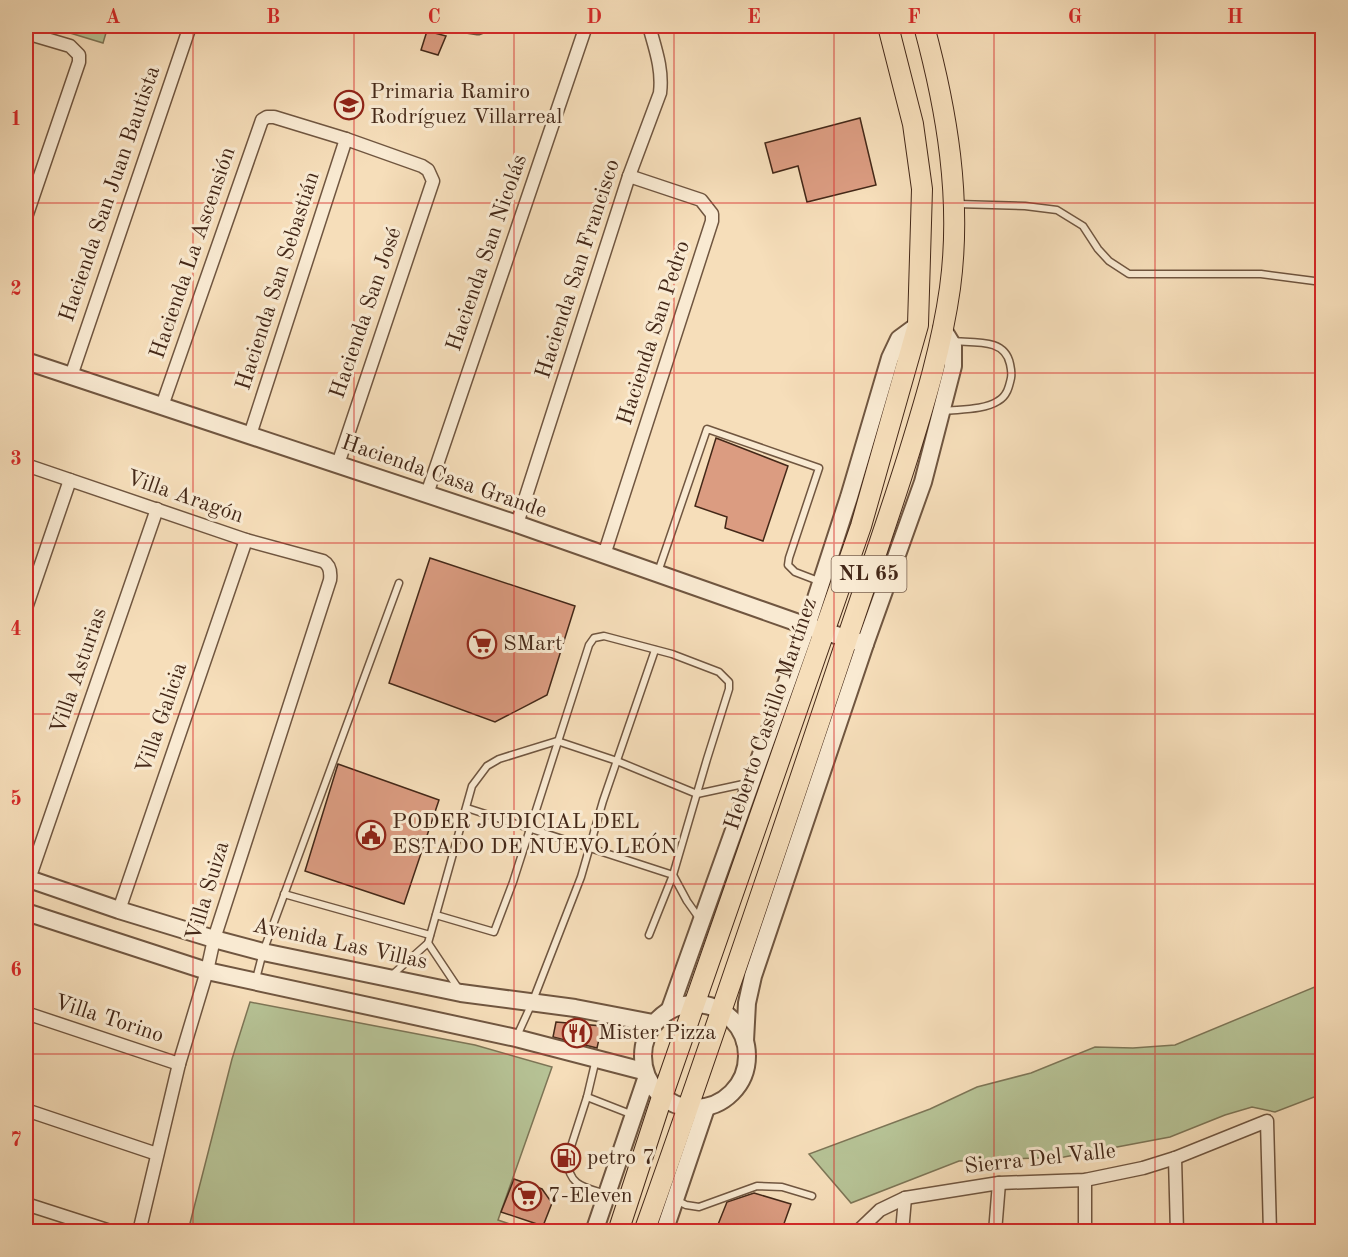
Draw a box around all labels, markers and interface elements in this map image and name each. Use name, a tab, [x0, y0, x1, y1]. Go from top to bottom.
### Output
text: A	[105, 8, 121, 28]
text: B	[266, 8, 280, 28]
text: C	[427, 8, 441, 28]
text: D	[586, 8, 602, 28]
text: E	[747, 8, 761, 28]
text: F	[907, 8, 921, 28]
text: G	[1068, 8, 1082, 28]
text: H	[1227, 8, 1243, 28]
street label: Hacienda San Juan Bautista	[56, 63, 164, 325]
place label: Primaria Ramiro Rodríguez Villarreal	[370, 81, 562, 128]
school or university icon: Primaria Ramiro Rodríguez Villarreal	[333, 89, 365, 121]
text: 1	[10, 110, 22, 130]
street label: Hacienda La Ascensión	[146, 144, 240, 362]
street label: Hacienda San Nicolás	[443, 152, 531, 354]
street label: Hacienda San Francisco	[532, 157, 624, 381]
street label: Hacienda San Sebastián	[232, 169, 324, 393]
street label: Hacienda San José	[326, 225, 406, 401]
street label: Hacienda San Pedro	[614, 238, 694, 428]
text: 2	[10, 280, 22, 300]
street label: Hacienda Casa Grande	[338, 431, 550, 523]
text: 3	[10, 450, 22, 470]
street label: Villa Aragón	[124, 467, 246, 527]
road number: NL 65	[832, 556, 906, 592]
street label: Heberto Castillo Martínez	[721, 595, 821, 833]
street label: Villa Asturias	[47, 605, 111, 737]
text: 4	[10, 620, 22, 640]
supermarket icon: SMart	[466, 628, 498, 660]
place label: SMart	[503, 633, 563, 655]
street label: Villa Galicia	[133, 660, 191, 776]
text: 5	[10, 789, 22, 810]
place label: PODER JUDICIAL DEL ESTADO DE NUEVO LEÓN	[392, 811, 678, 858]
public building icon: PODER JUDICIAL DEL ESTADO DE NUEVO LEÓN	[355, 819, 387, 851]
street label: Villa Suiza	[182, 839, 234, 943]
street label: Avenida Las Villas	[251, 915, 429, 973]
text: 6	[10, 961, 22, 981]
street label: Villa Torino	[52, 991, 166, 1047]
restaurant icon: Mister Pizza	[561, 1017, 593, 1049]
place label: Mister Pizza	[598, 1022, 716, 1044]
text: 7	[10, 1131, 22, 1151]
street label: Sierra Del Valle	[963, 1140, 1117, 1178]
fuel station icon: petro 7	[550, 1142, 582, 1174]
place label: petro 7	[587, 1147, 655, 1169]
supermarket icon: 7-Eleven	[511, 1180, 543, 1212]
place label: 7-Eleven	[548, 1185, 633, 1207]

